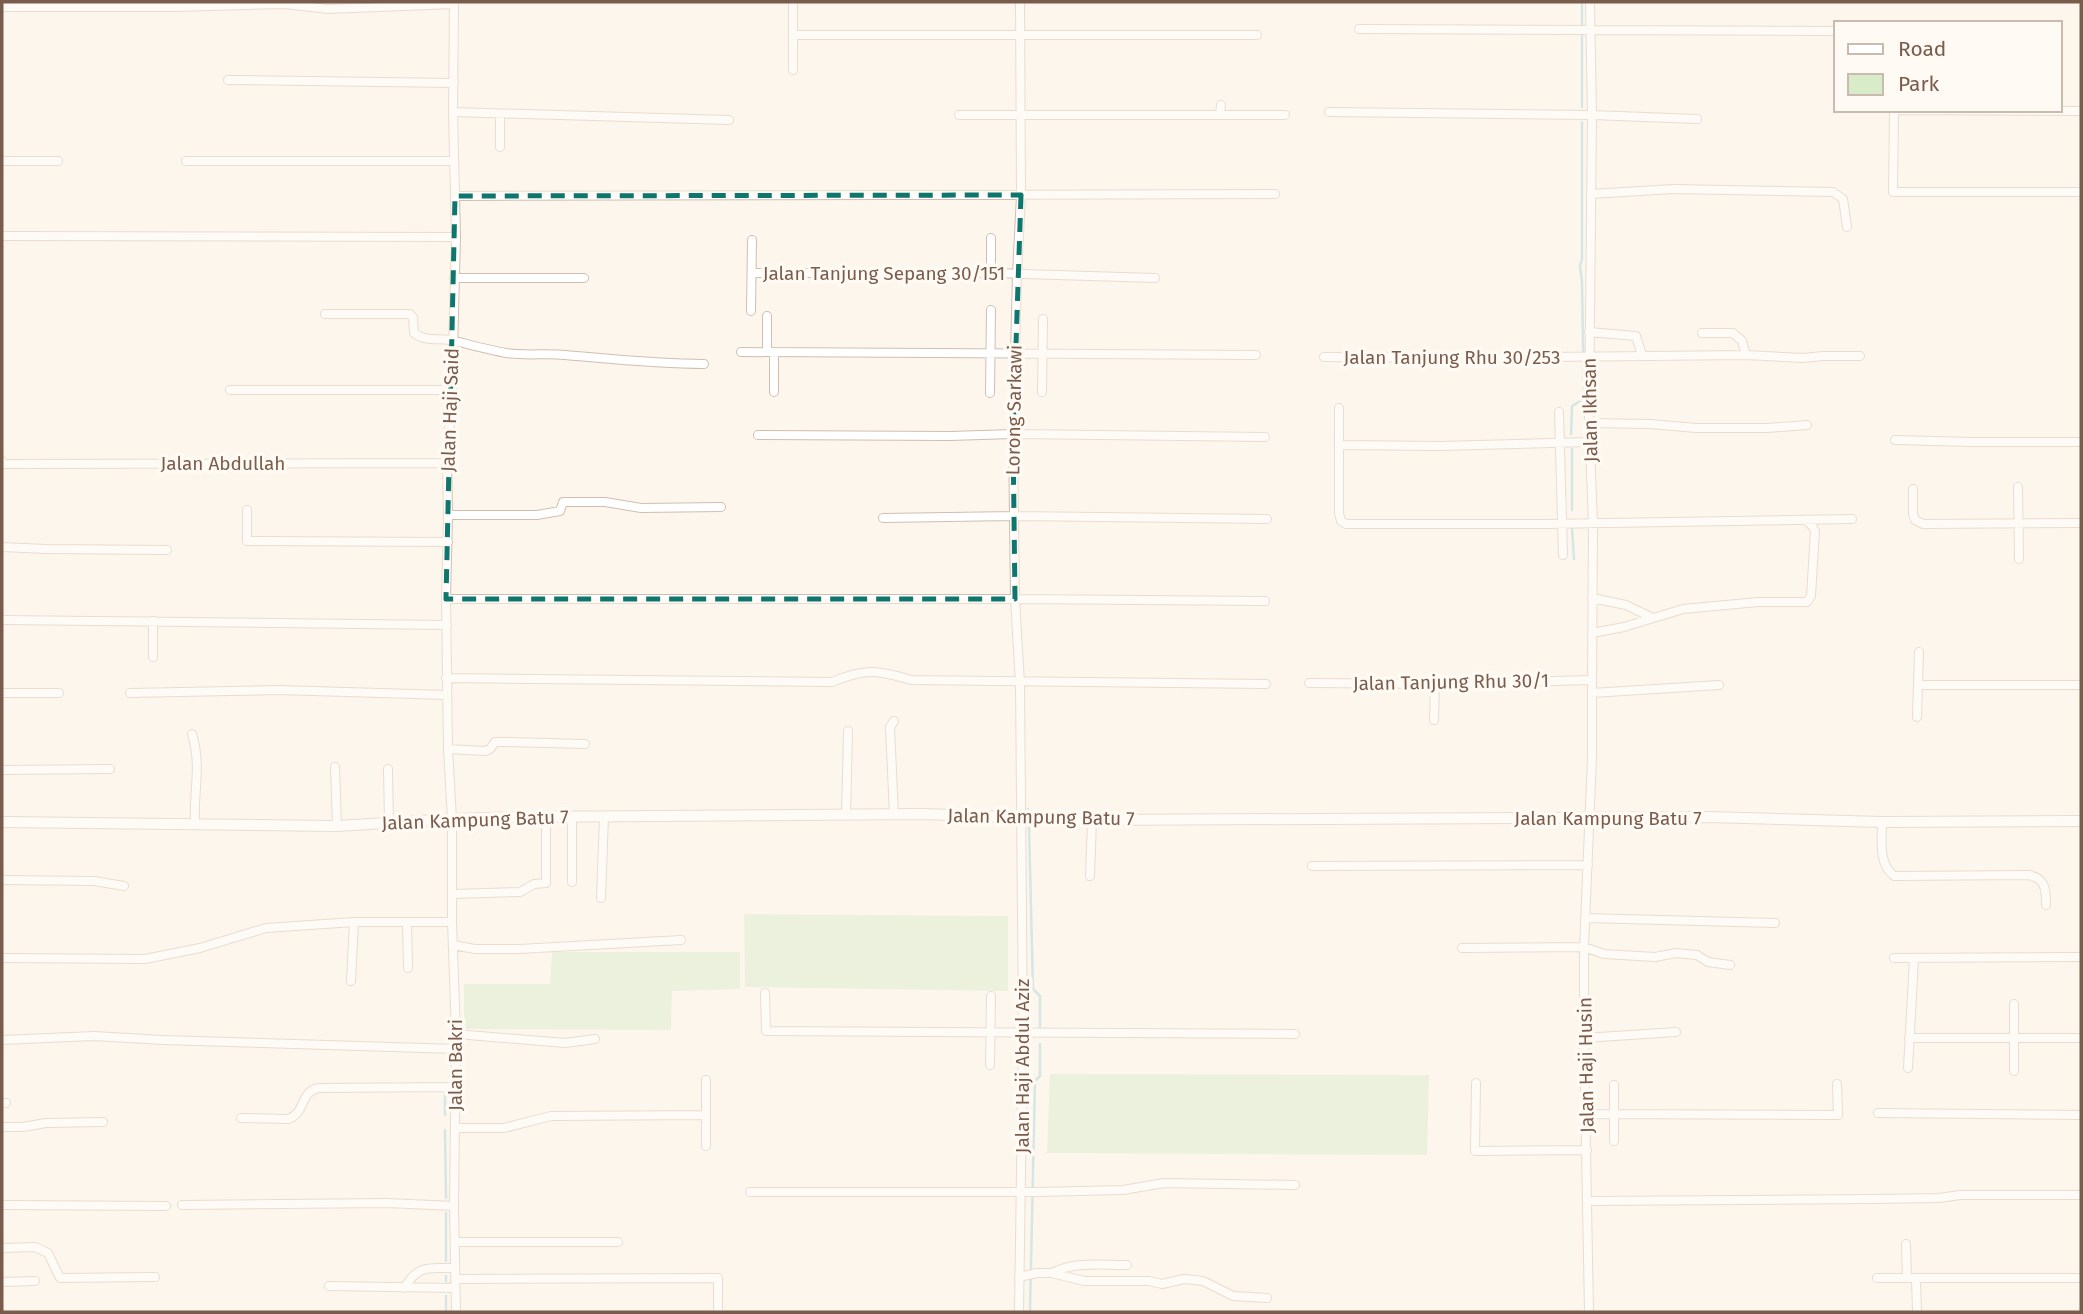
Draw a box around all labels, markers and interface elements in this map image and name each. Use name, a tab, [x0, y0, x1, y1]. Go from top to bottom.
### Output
legend	[1834, 21, 2062, 112]
text: Road	[1898, 36, 1946, 62]
text: Park	[1898, 71, 1940, 97]
street label: Jalan Tanjung Sepang 30/151	[763, 262, 1005, 285]
street label: Lorong Sarkawi	[1001, 344, 1027, 476]
street label: Jalan Tanjung Rhu 30/253	[1344, 346, 1560, 369]
street label: Jalan Haji Said	[436, 348, 464, 472]
street label: Jalan Ikhsan	[1578, 358, 1602, 462]
street label: Jalan Abdullah	[160, 452, 286, 475]
street label: Jalan Tanjung Rhu 30/1	[1353, 669, 1549, 695]
street label: Jalan Kampung Batu 7	[947, 804, 1135, 830]
street label: Jalan Kampung Batu 7	[381, 805, 569, 835]
street label: Jalan Kampung Batu 7	[1514, 807, 1702, 830]
street label: Jalan Haji Abdul Aziz	[1011, 979, 1034, 1153]
street label: Jalan Haji Husin	[1573, 997, 1599, 1133]
street label: Jalan Bakri	[444, 1019, 467, 1111]

